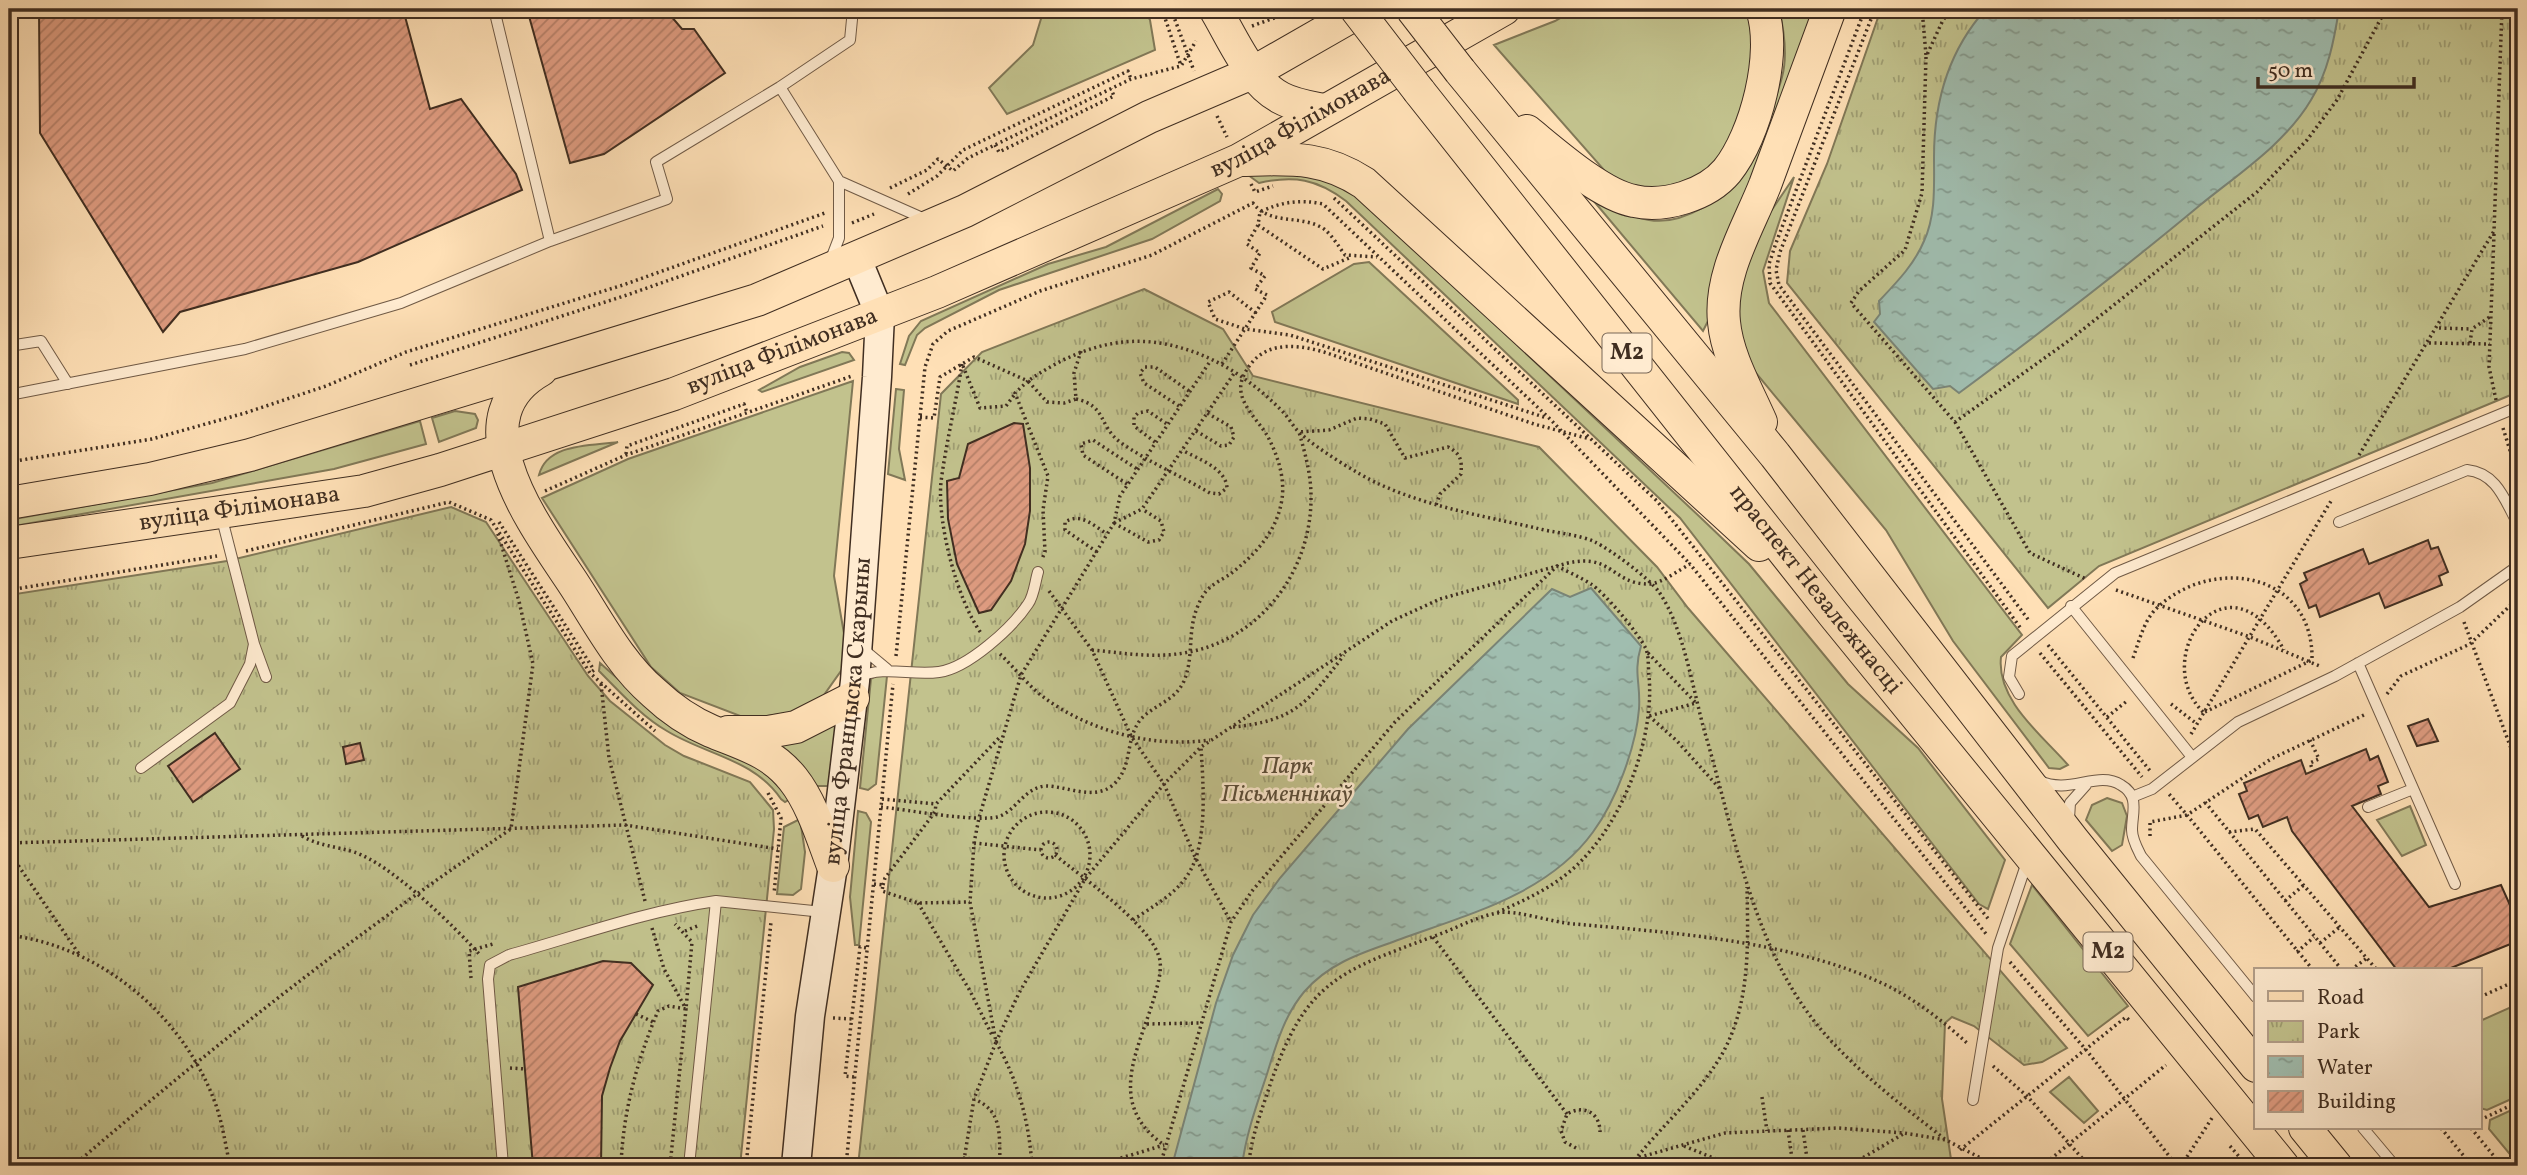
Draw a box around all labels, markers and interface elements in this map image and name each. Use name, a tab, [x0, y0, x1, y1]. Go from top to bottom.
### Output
scale bar	[2258, 46, 2413, 90]
text: 50 m	[2268, 57, 2313, 86]
street label: вуліца Філімонава	[1205, 60, 1398, 187]
street label: вуліца Філімонава	[682, 300, 883, 404]
road number: М2	[1602, 334, 1652, 372]
street label: вуліца Філімонава	[137, 478, 342, 541]
street label: праспект Незалежнасці	[1720, 478, 1910, 702]
street label: вуліца Францыска Скарыны	[816, 556, 881, 867]
park label: Парк Пісьменнікаў	[1221, 750, 1353, 812]
road number: М2	[2084, 932, 2132, 972]
legend	[2254, 968, 2482, 1130]
text: Road	[2317, 984, 2364, 1013]
text: Park	[2317, 1018, 2360, 1047]
text: Water	[2317, 1054, 2373, 1083]
text: Building	[2317, 1088, 2396, 1117]

